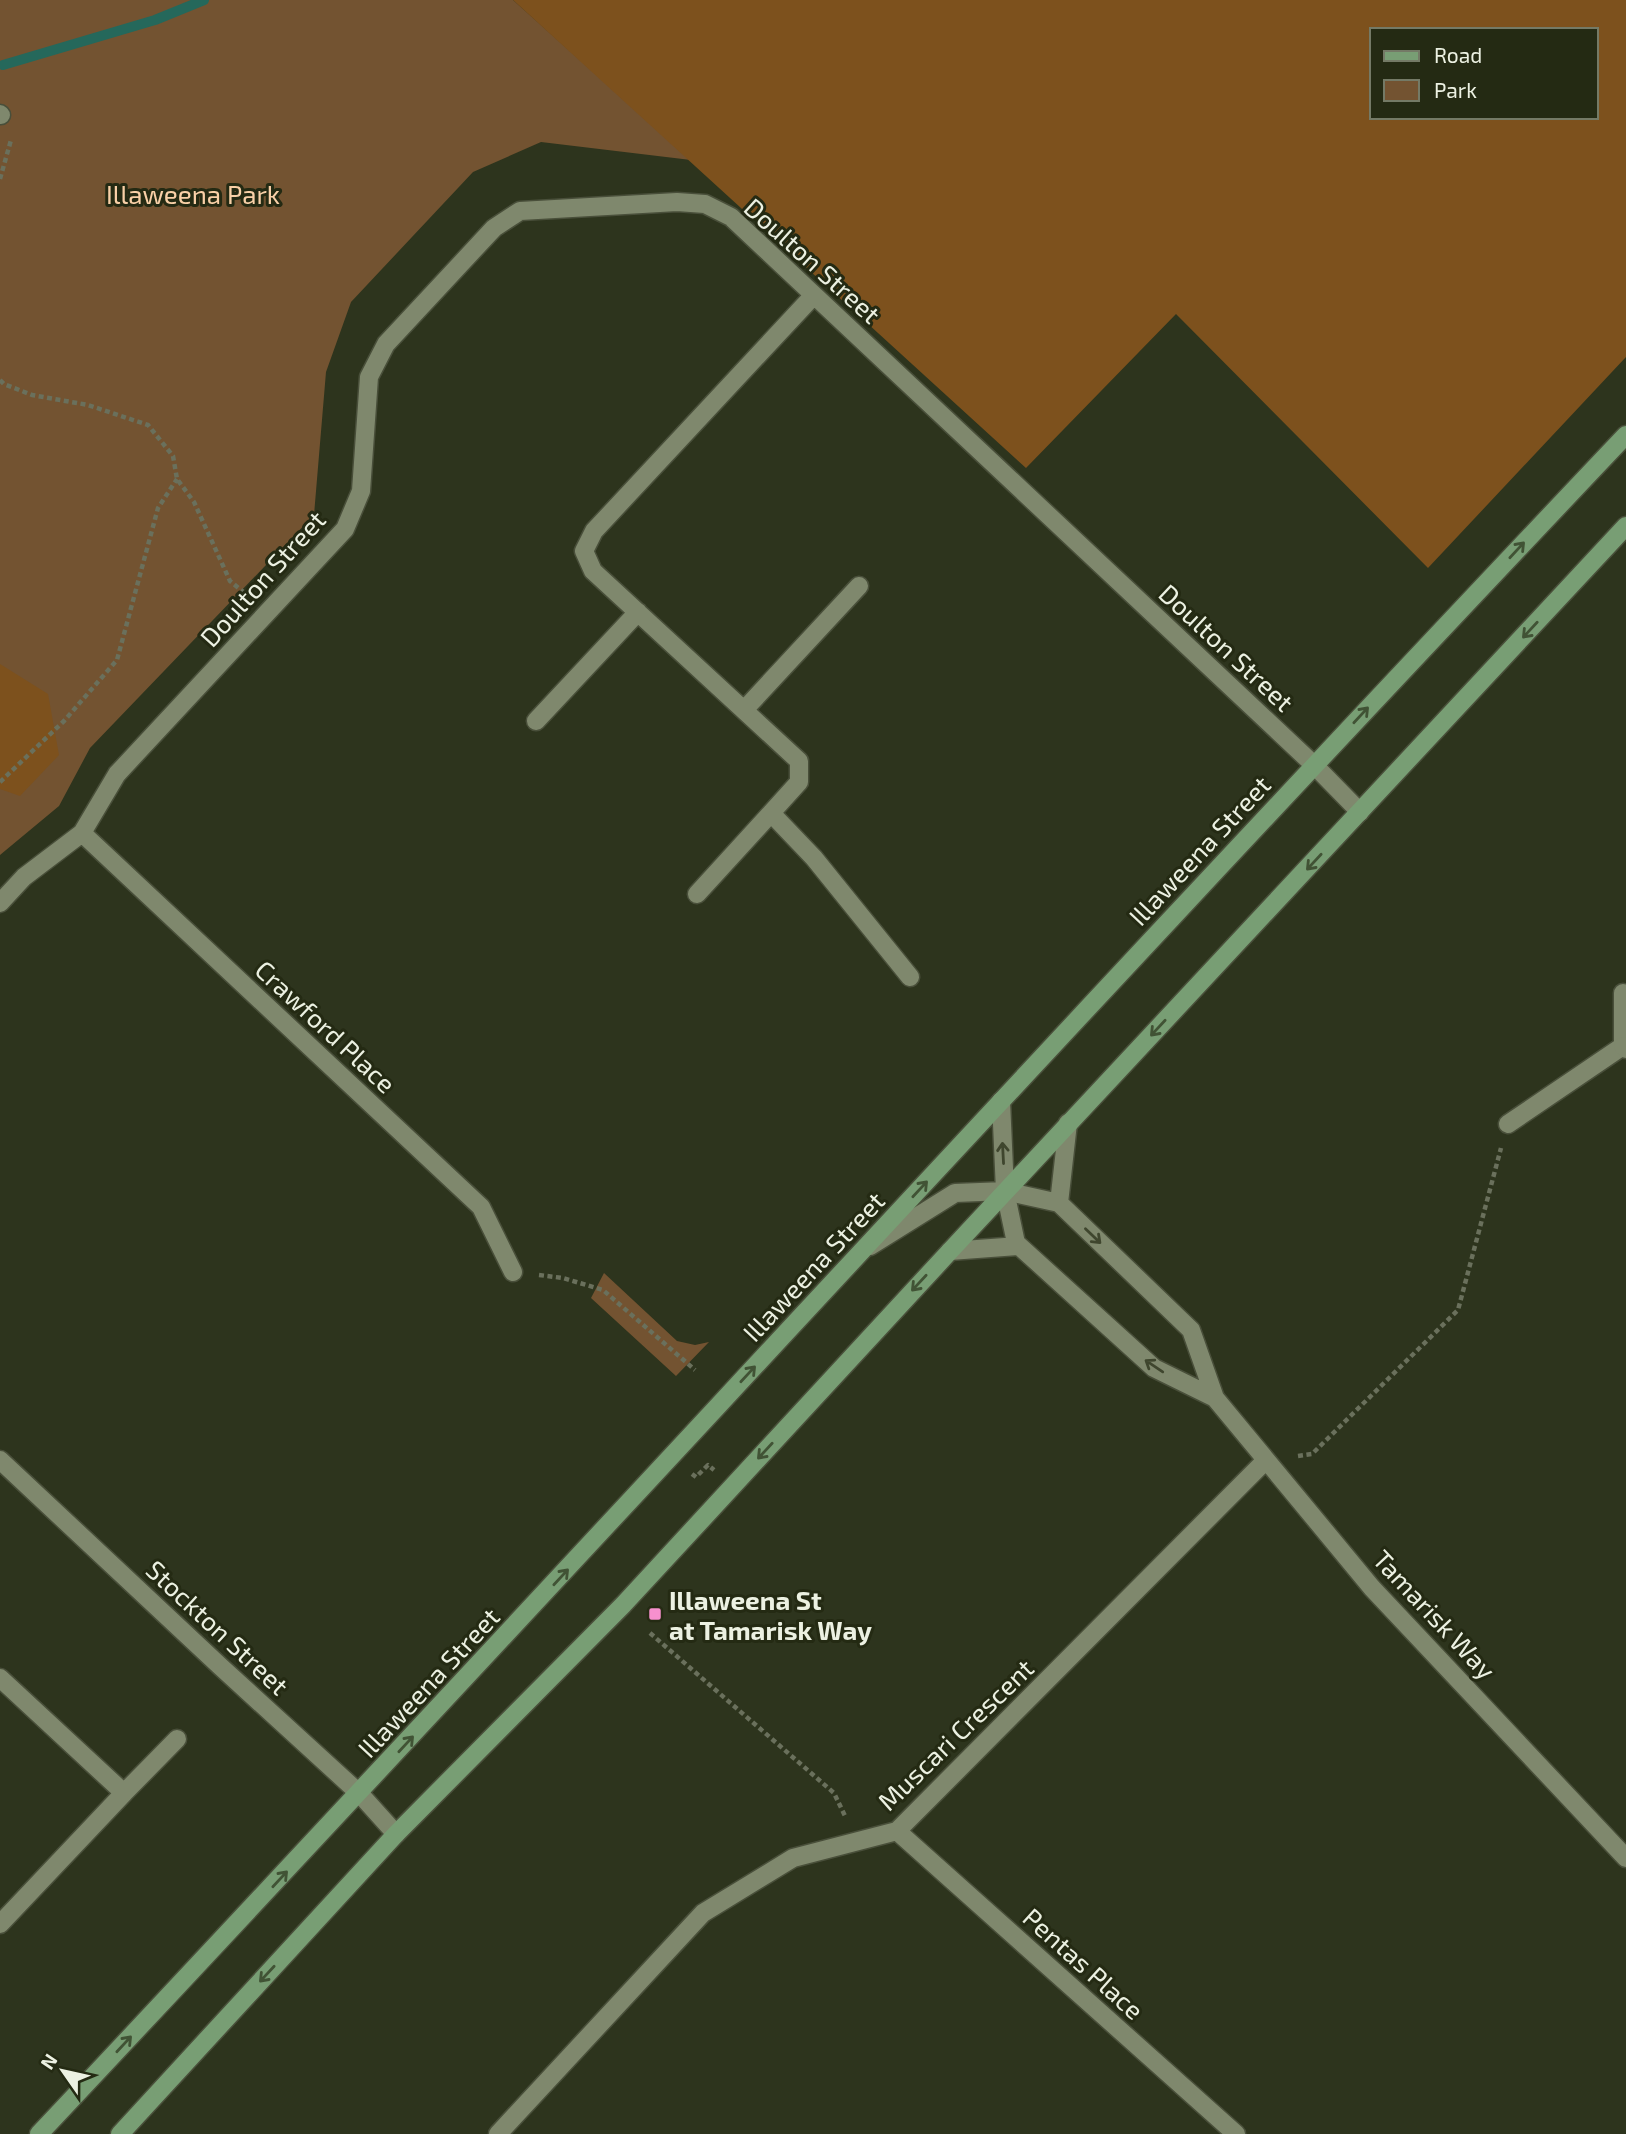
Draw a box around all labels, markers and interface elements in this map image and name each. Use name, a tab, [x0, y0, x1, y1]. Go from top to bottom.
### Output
legend	[1370, 28, 1598, 119]
text: Road	[1434, 42, 1482, 67]
text: Park	[1434, 77, 1477, 102]
park label: Illaweena Park	[106, 178, 280, 209]
street label: Doulton Street	[739, 191, 887, 329]
street label: Doulton Street	[193, 504, 331, 652]
one-way arrow	[1509, 541, 1525, 559]
street label: Doulton Street	[1153, 577, 1301, 717]
one-way arrow	[1521, 621, 1538, 638]
one-way arrow	[1353, 706, 1369, 724]
street label: Illaweena Street	[1122, 769, 1276, 931]
one-way arrow	[1305, 853, 1322, 870]
street label: Crawford Place	[250, 953, 402, 1099]
one-way arrow	[1150, 1019, 1167, 1036]
one-way arrow	[997, 1142, 1010, 1165]
one-way arrow	[911, 1181, 928, 1198]
street label: Illaweena Street	[736, 1185, 890, 1347]
one-way arrow	[1084, 1227, 1101, 1244]
one-way arrow	[911, 1274, 928, 1291]
one-way arrow	[1145, 1359, 1164, 1374]
one-way arrow	[740, 1366, 757, 1383]
one-way arrow	[757, 1442, 773, 1460]
street label: Tamarisk Way	[1367, 1543, 1503, 1685]
street label: Stockton Street	[141, 1553, 296, 1701]
one-way arrow	[553, 1568, 569, 1586]
place label: Illaweena St at Tamarisk Way	[669, 1584, 872, 1646]
street label: Illaweena Street	[351, 1601, 505, 1763]
marker: Illaweena St at Tamarisk Way	[647, 1606, 663, 1622]
street label: Muscari Crescent	[871, 1652, 1039, 1816]
one-way arrow	[398, 1736, 415, 1753]
one-way arrow	[271, 1871, 288, 1888]
street label: Pentas Place	[1017, 1901, 1151, 2025]
one-way arrow	[259, 1965, 275, 1983]
north arrow	[28, 2036, 98, 2106]
one-way arrow	[115, 2036, 132, 2053]
text: N	[35, 2049, 62, 2073]

